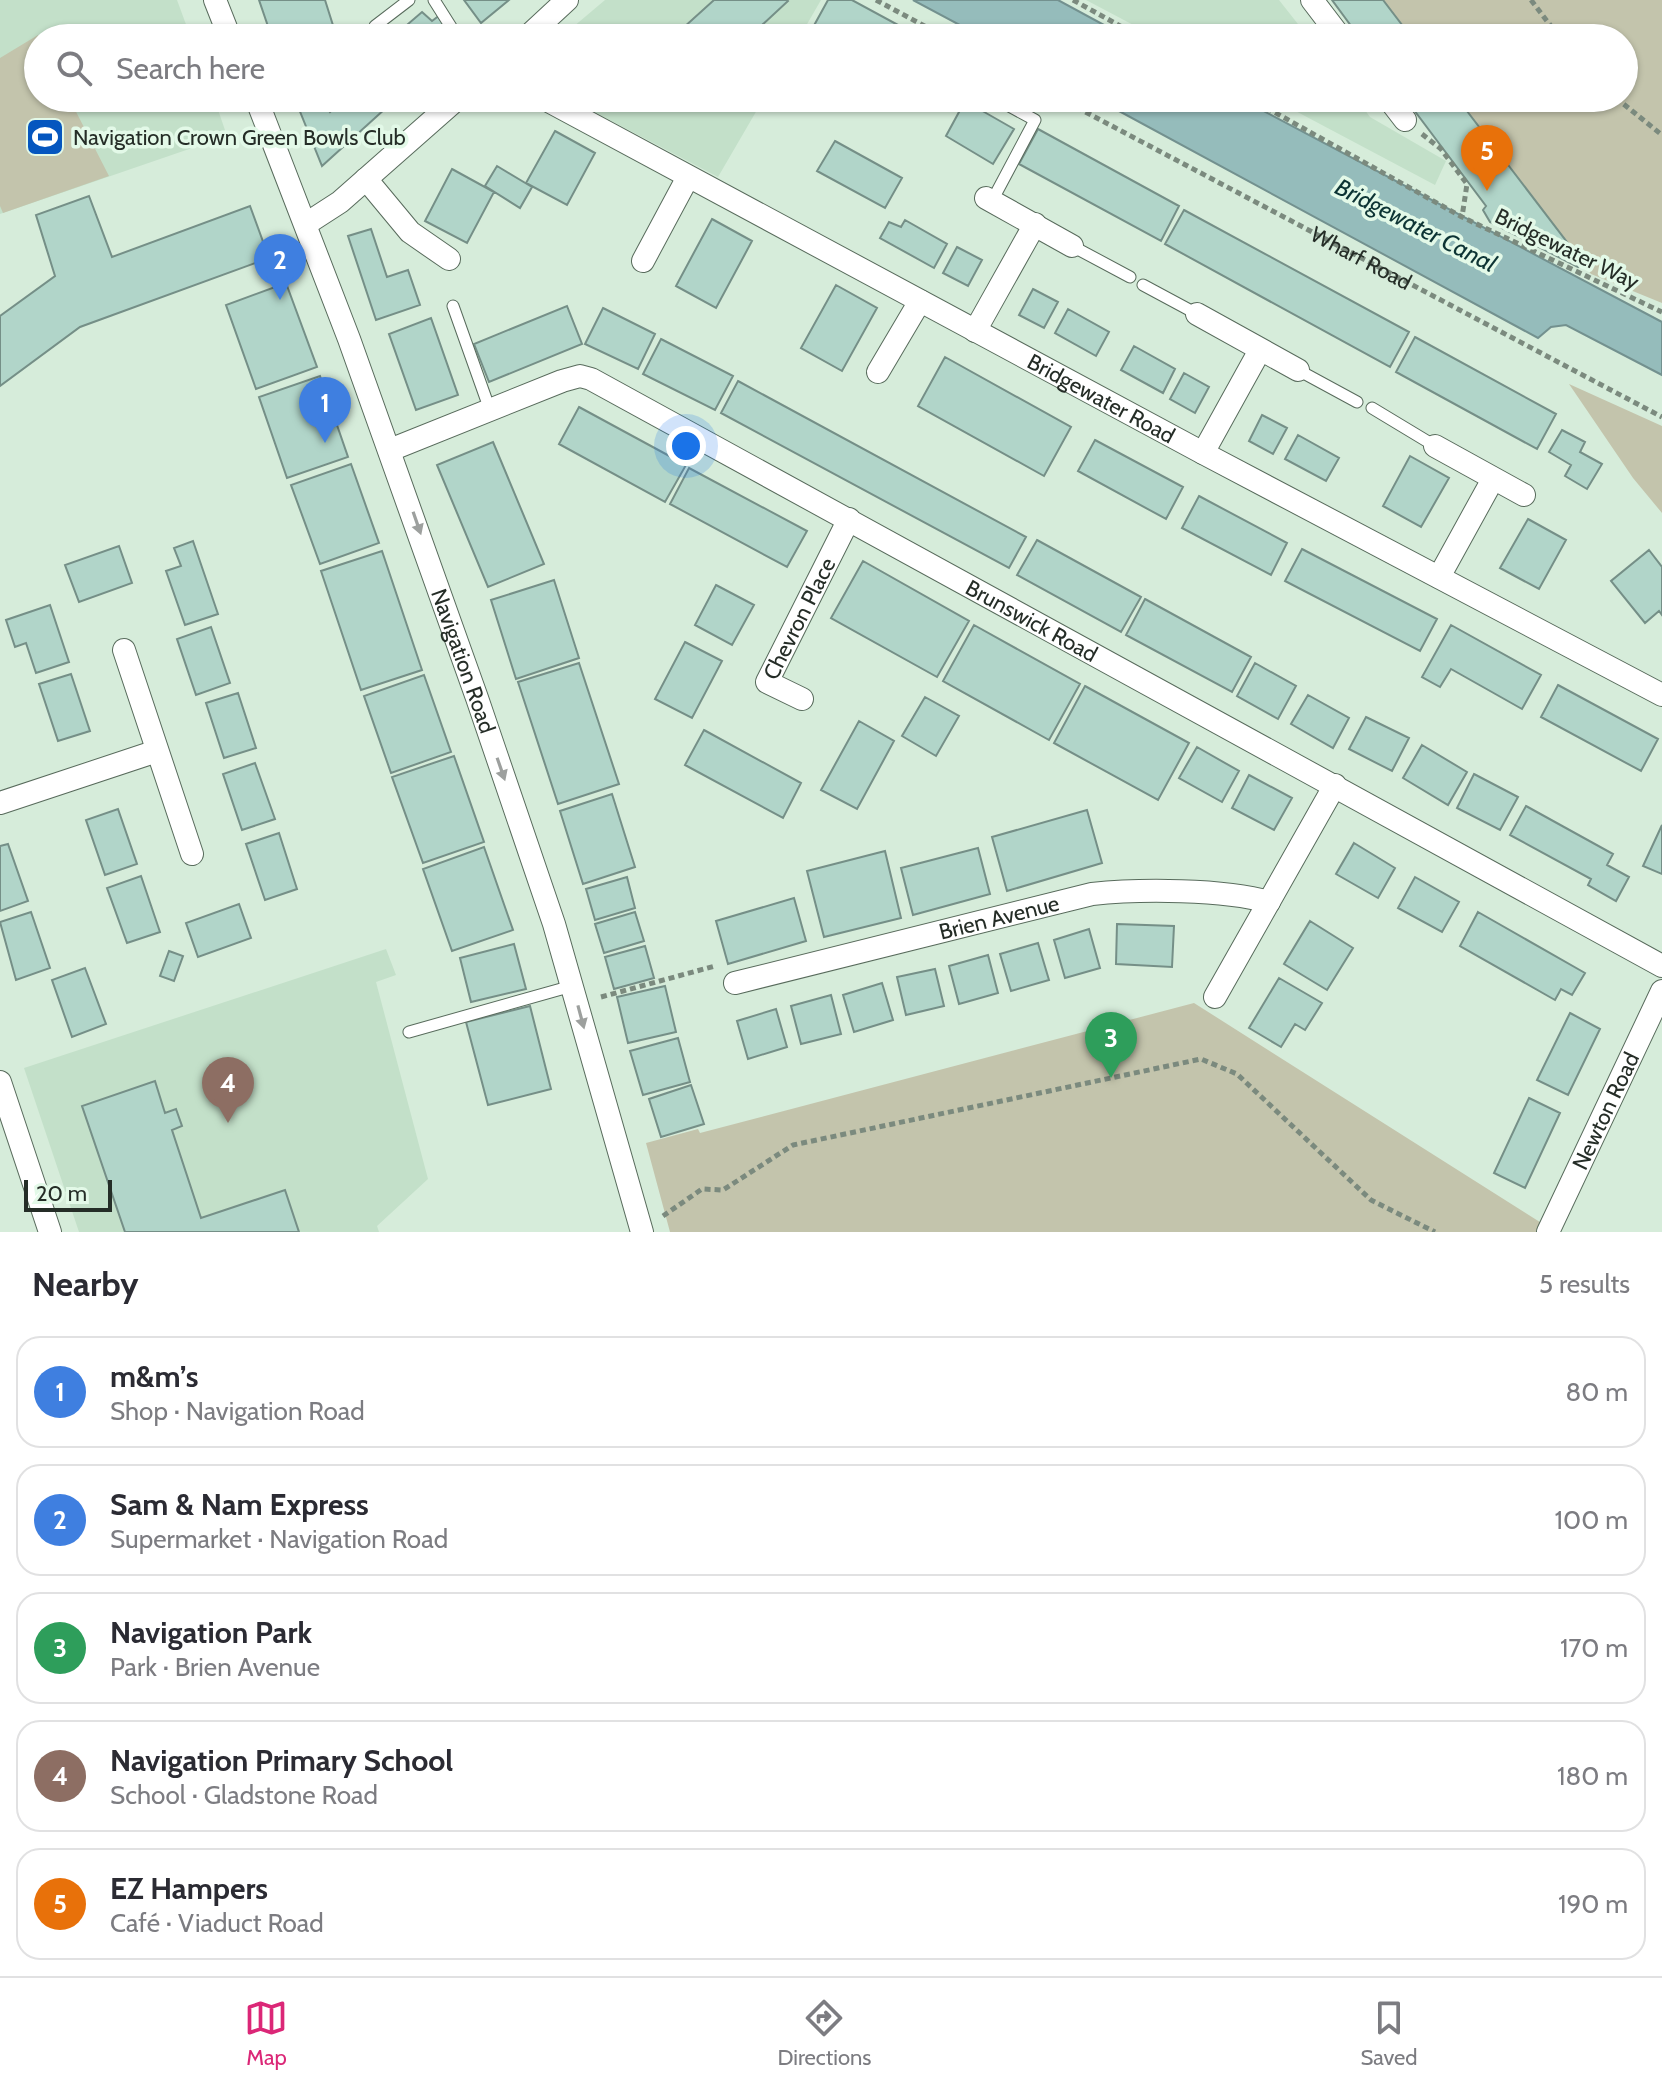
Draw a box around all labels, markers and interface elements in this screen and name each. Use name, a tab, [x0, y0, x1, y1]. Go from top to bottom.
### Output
search box	[24, 24, 1638, 112]
icon: search	[52, 46, 96, 90]
text: Search here	[116, 50, 265, 87]
sports icon: Navigation Crown Green Bowls Club	[24, 116, 66, 158]
place label: Navigation Crown Green Bowls Club	[73, 124, 406, 151]
pin: 5	[1461, 125, 1513, 191]
water label: Bridgewater Canal	[1331, 172, 1502, 278]
street label: Bridgewater Way	[1491, 202, 1643, 296]
street label: Wharf Road	[1306, 220, 1416, 296]
pin: 2	[254, 234, 306, 300]
street label: Bridgewater Road	[1023, 348, 1180, 449]
pin: 1	[299, 377, 351, 443]
your location	[666, 426, 706, 466]
one-way arrow	[411, 512, 423, 536]
street label: Chevron Place	[757, 553, 841, 684]
street label: Brunswick Road	[961, 574, 1102, 668]
street label: Navigation Road	[426, 585, 501, 737]
one-way arrow	[496, 758, 508, 782]
street label: Brien Avenue	[936, 889, 1062, 945]
one-way arrow	[575, 1004, 587, 1029]
pin: 3	[1085, 1012, 1137, 1078]
street label: Newton Road	[1566, 1048, 1645, 1174]
pin: 4	[202, 1057, 254, 1123]
scale bar	[24, 1176, 112, 1212]
text: 20 m	[36, 1180, 87, 1207]
text: Nearby	[32, 1263, 139, 1305]
text: 5 results	[1539, 1268, 1630, 1300]
text: m&m’s	[110, 1358, 198, 1395]
text: 1	[55, 1376, 65, 1408]
text: 80 m	[1565, 1376, 1628, 1408]
text: Shop · Navigation Road	[110, 1395, 365, 1427]
text: Sam & Nam Express	[110, 1486, 369, 1523]
text: 2	[53, 1504, 67, 1536]
text: 100 m	[1555, 1504, 1628, 1536]
text: Supermarket · Navigation Road	[110, 1523, 448, 1555]
text: Navigation Park	[110, 1614, 312, 1651]
text: 3	[53, 1632, 67, 1664]
text: 170 m	[1560, 1632, 1628, 1664]
text: Park · Brien Avenue	[110, 1651, 320, 1683]
text: Navigation Primary School	[110, 1742, 453, 1779]
text: 4	[52, 1760, 68, 1792]
text: 180 m	[1557, 1760, 1628, 1792]
text: School · Gladstone Road	[110, 1779, 378, 1811]
text: EZ Hampers	[110, 1870, 268, 1907]
text: 5	[53, 1888, 67, 1920]
text: 190 m	[1558, 1888, 1628, 1920]
text: Café · Viaduct Road	[110, 1907, 324, 1939]
tab: Map	[244, 1996, 288, 2071]
tab: Directions	[777, 1996, 871, 2071]
tab: Saved	[1360, 1996, 1418, 2071]

